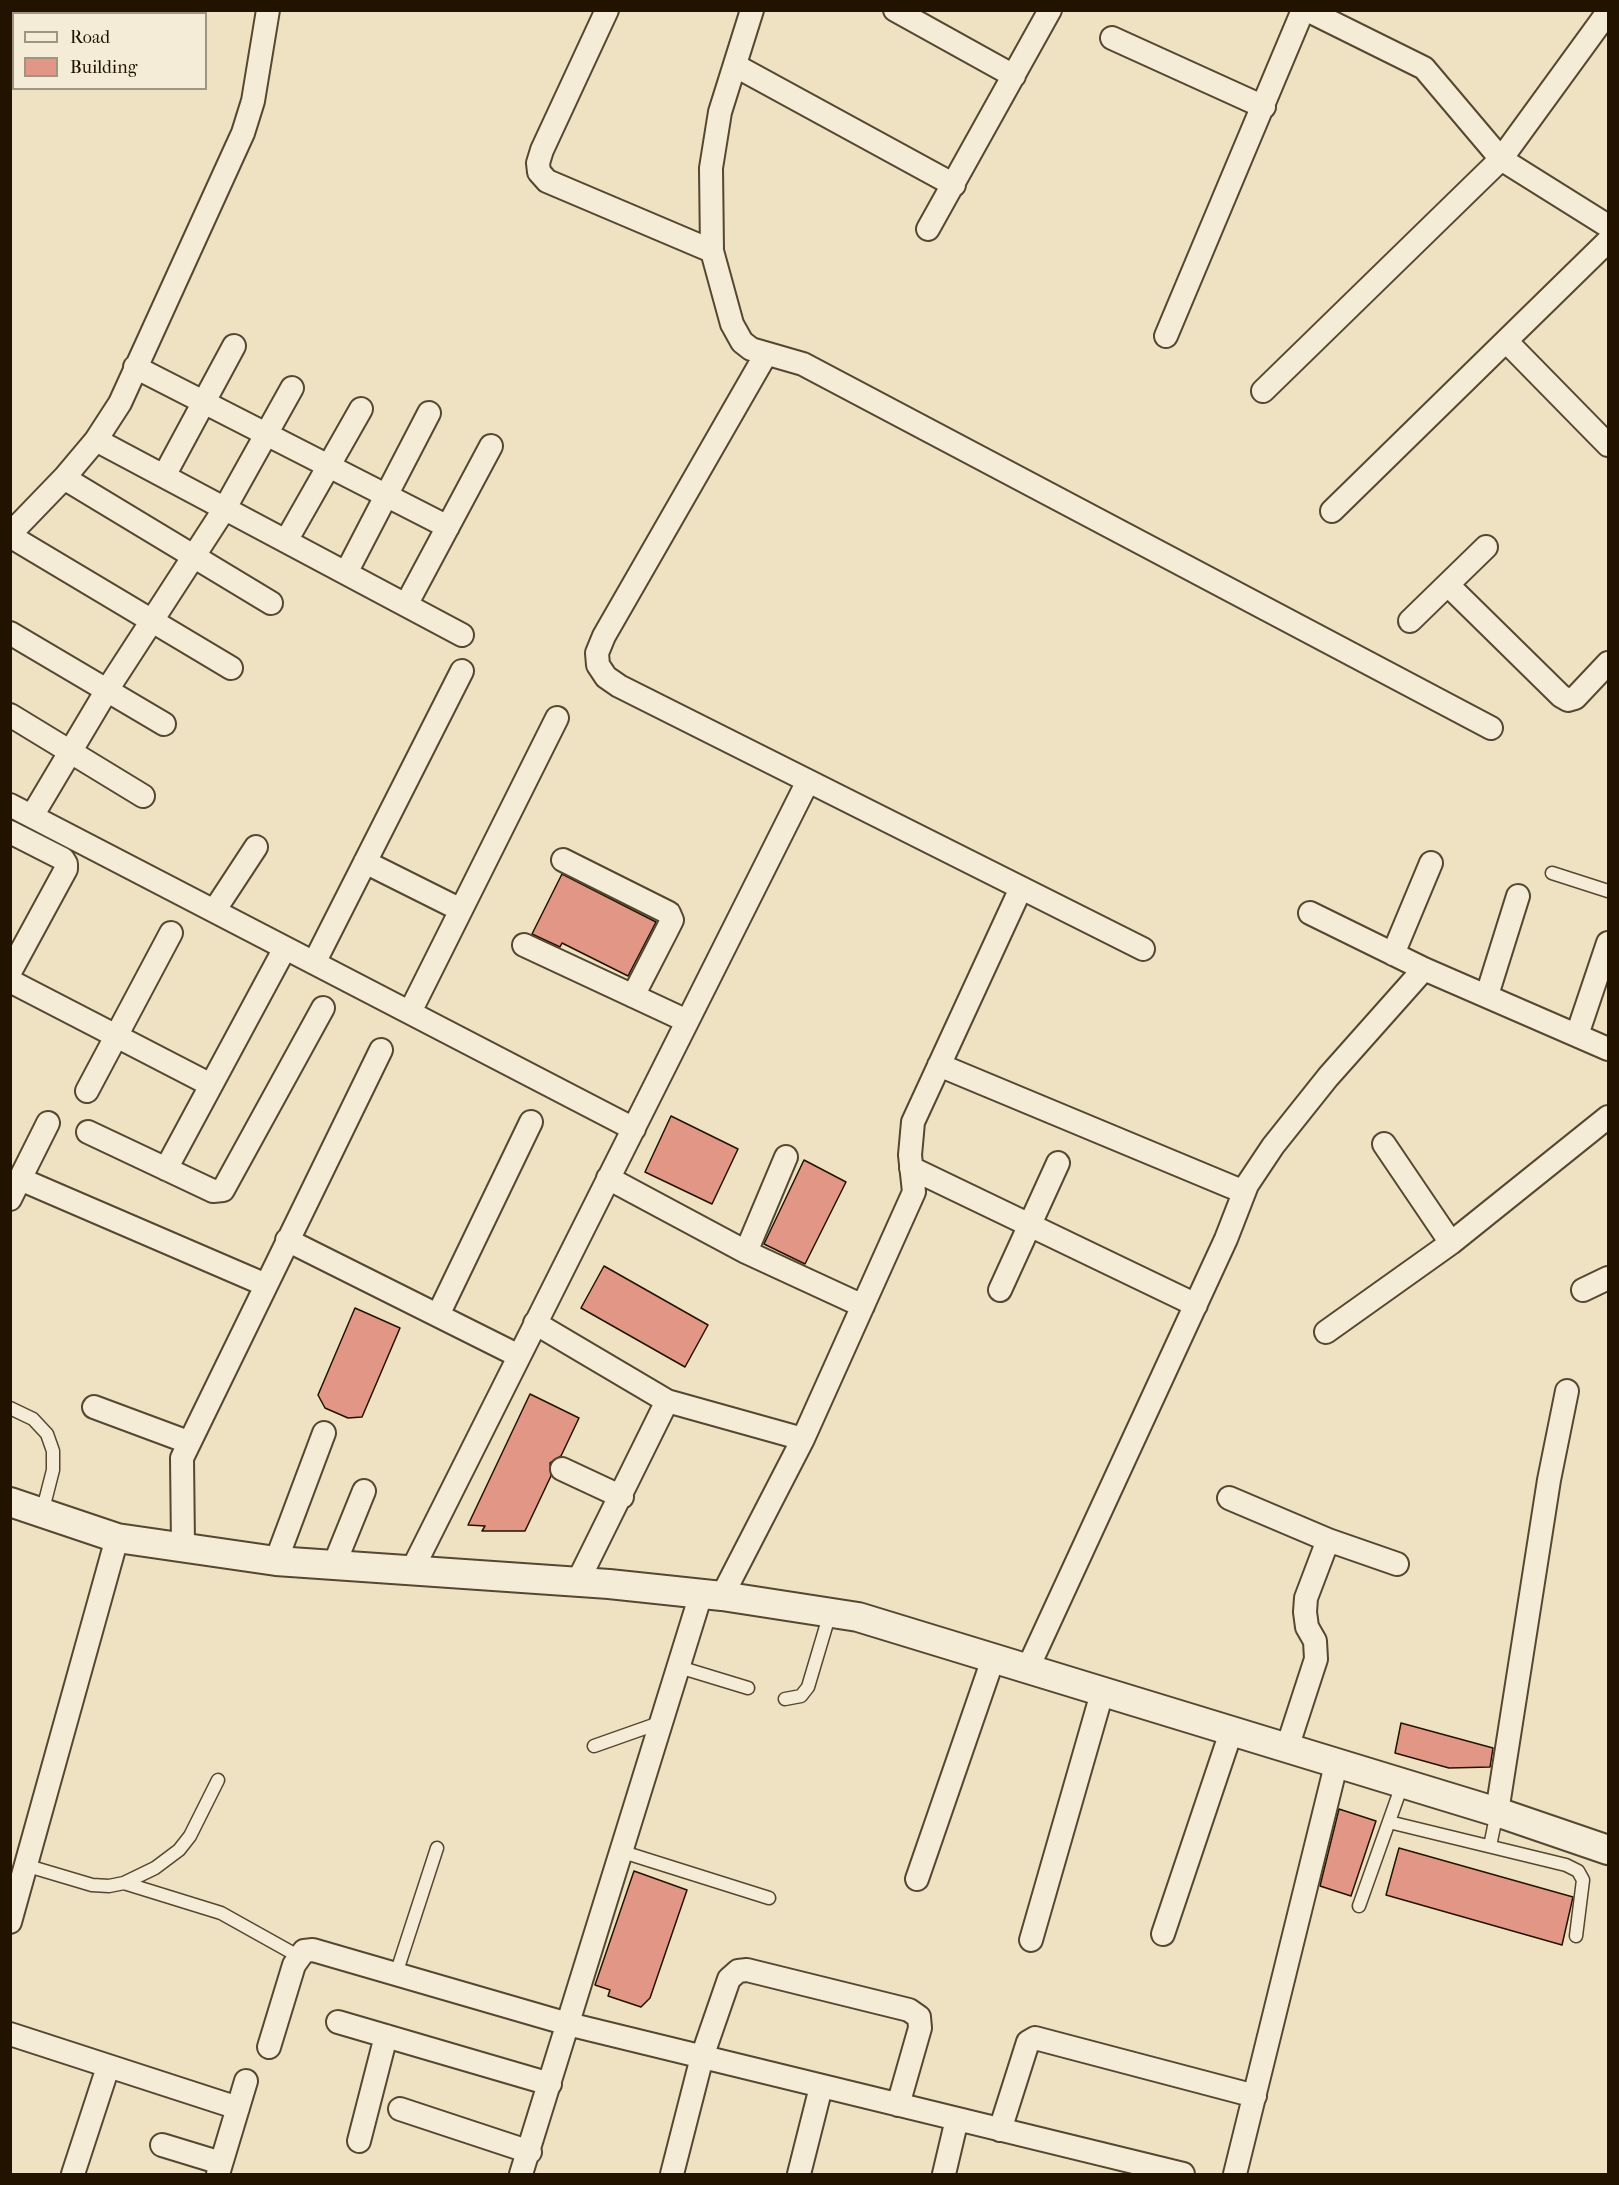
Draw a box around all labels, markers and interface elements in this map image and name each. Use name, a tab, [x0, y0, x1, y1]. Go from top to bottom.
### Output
legend	[12, 12, 207, 90]
text: Road	[70, 27, 110, 48]
text: Building	[70, 57, 137, 78]

